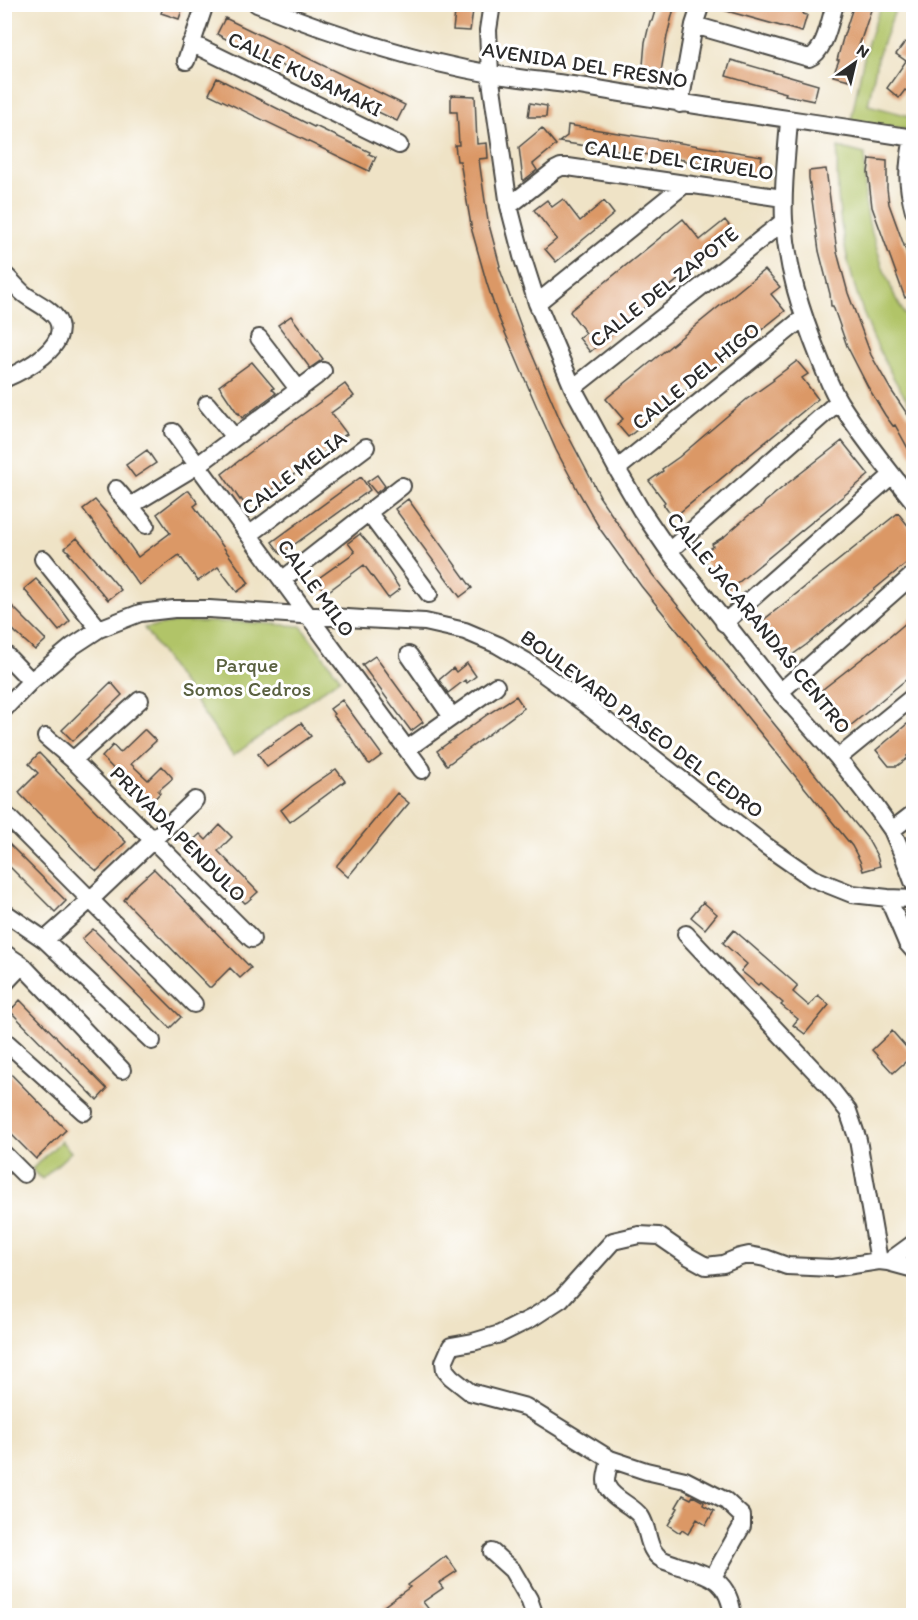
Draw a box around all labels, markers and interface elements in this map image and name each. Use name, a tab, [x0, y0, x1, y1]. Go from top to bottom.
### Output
street label: CALLE KUSAMAKI	[224, 25, 386, 122]
north arrow	[825, 33, 885, 93]
street label: AVENIDA DEL FRESNO	[480, 36, 690, 93]
text: N	[853, 40, 873, 62]
street label: CALLE DEL CIRUELO	[583, 134, 775, 185]
street label: CALLE DEL ZAPOTE	[584, 221, 743, 352]
street label: CALLE DEL HIGO	[627, 316, 765, 435]
street label: CALLE MELIA	[236, 425, 351, 520]
street label: CALLE JACARANDAS CENTRO	[662, 507, 857, 739]
street label: CALLE MILO	[273, 534, 360, 641]
street label: BOULEVARD PASEO DEL CEDRO	[516, 624, 769, 823]
park label: Parque Somos Cedros	[183, 652, 311, 701]
street label: PRIVADA PENDULO	[105, 760, 252, 907]

